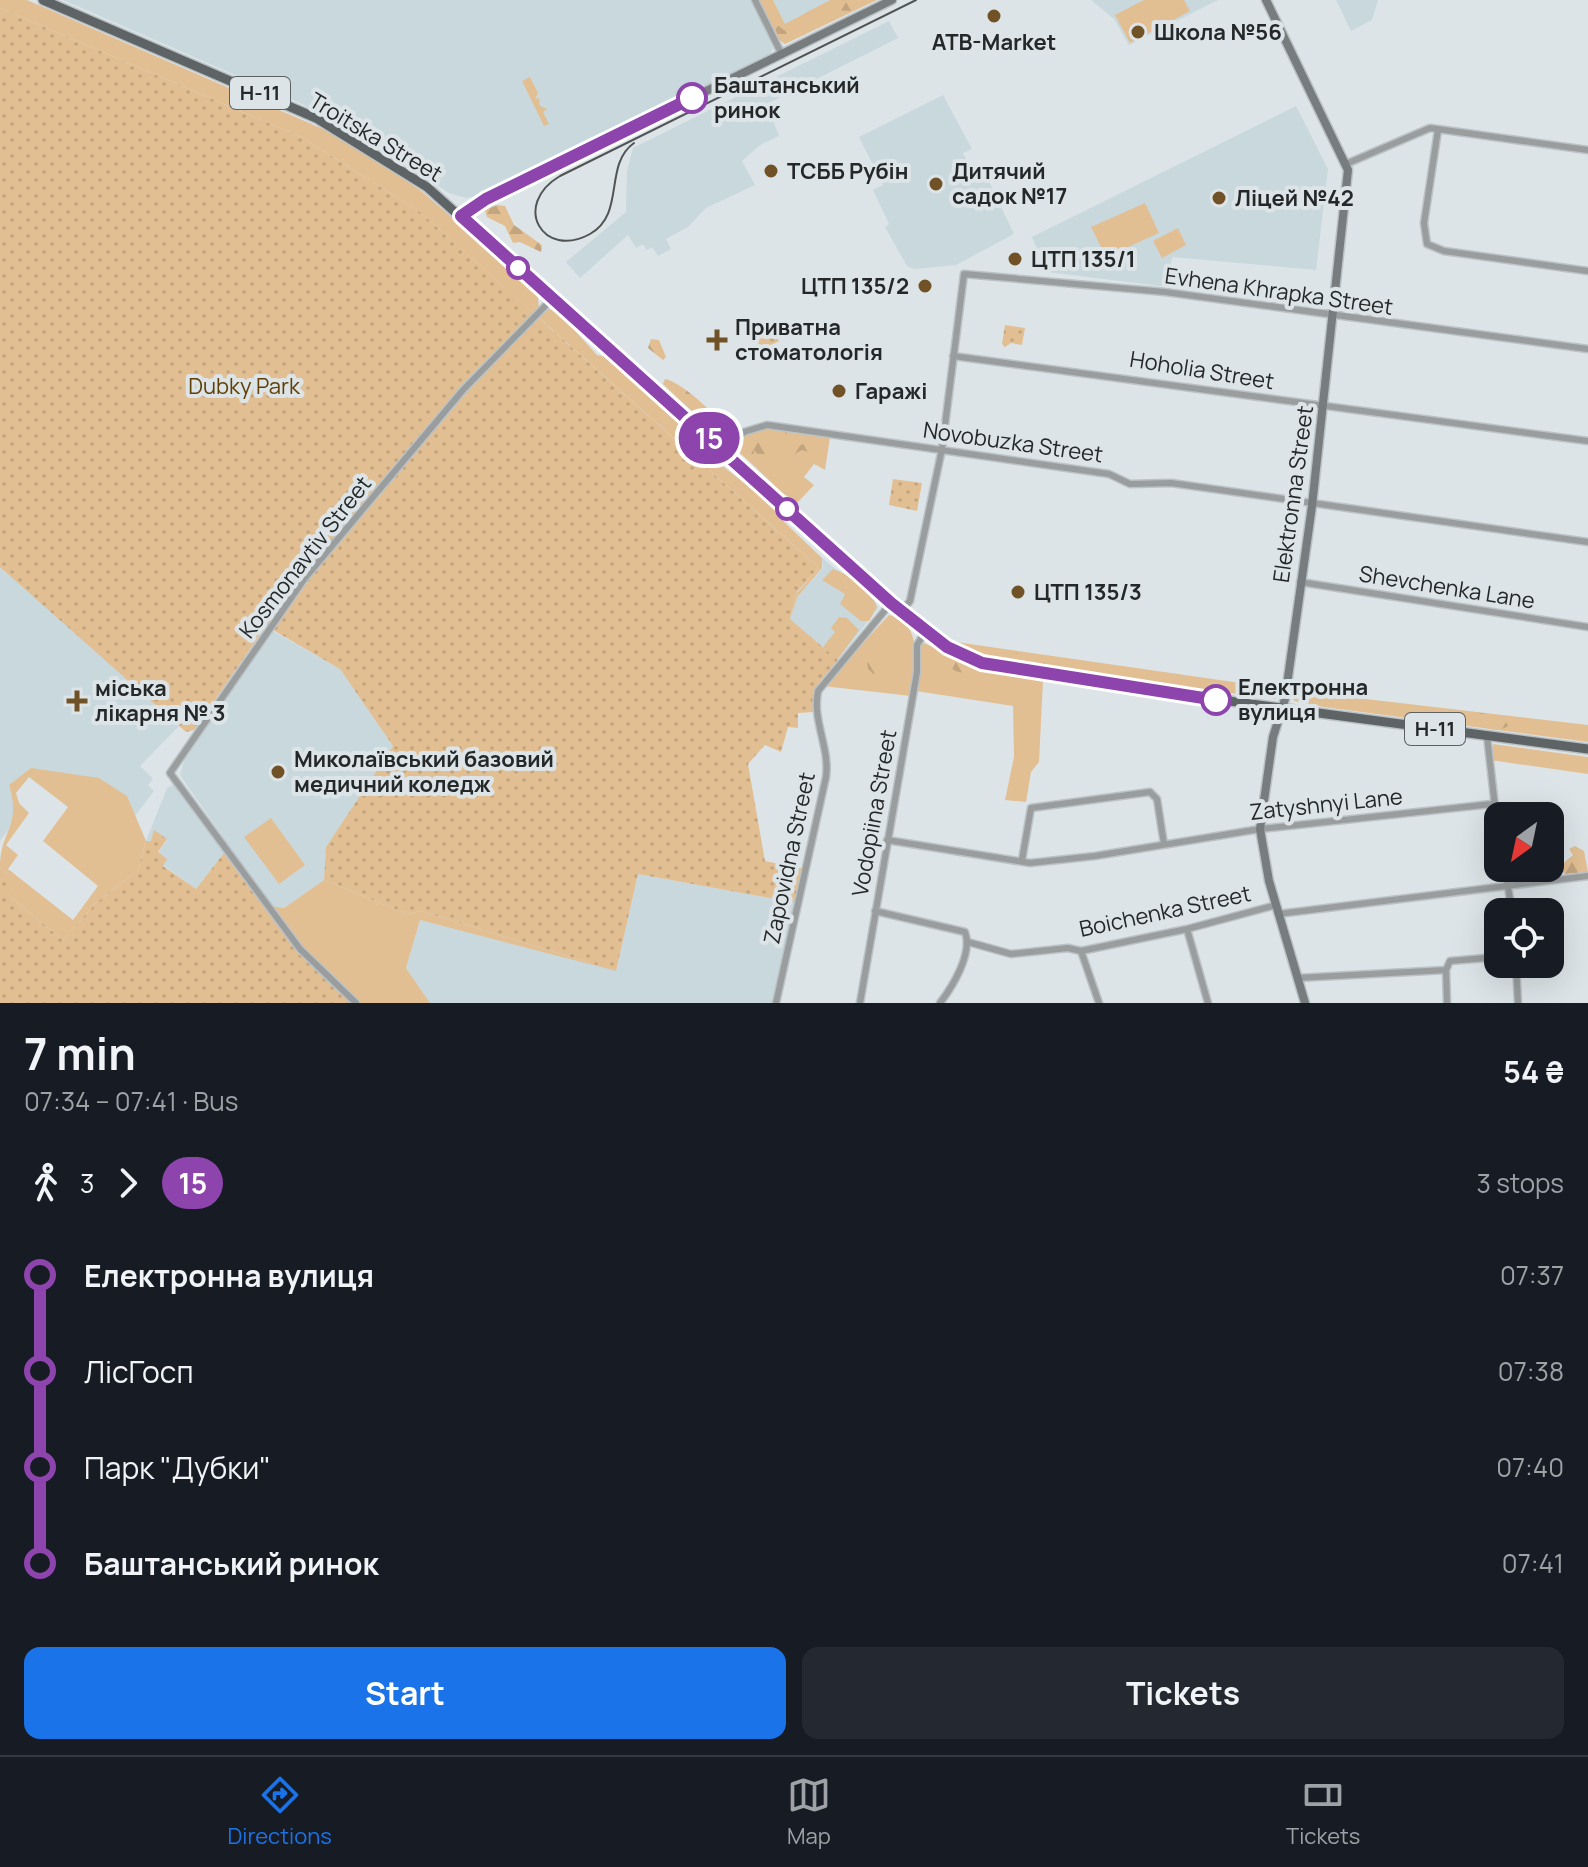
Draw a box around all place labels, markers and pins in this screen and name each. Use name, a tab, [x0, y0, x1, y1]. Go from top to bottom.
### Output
marker: ATB-Market	[985, 7, 1003, 25]
place label: Школа №56	[1154, 17, 1282, 47]
marker: Школа №56	[1129, 23, 1147, 41]
place label: ATB-Market	[932, 27, 1056, 57]
place label: Баштанський ринок	[714, 70, 860, 125]
marker: Баштанський ринок	[677, 83, 707, 113]
place label: ТСББ Рубін	[787, 156, 908, 186]
place label: Дитячий садок №17	[952, 156, 1067, 211]
marker: ТСББ Рубін	[762, 162, 780, 180]
marker: Дитячий садок №17	[927, 175, 945, 193]
place label: Ліцей №42	[1235, 183, 1354, 213]
marker: Ліцей №42	[1210, 189, 1228, 207]
place label: ЦТП 135/1	[1031, 244, 1136, 274]
marker: ЦТП 135/1	[1006, 250, 1024, 268]
unlabelled marker	[507, 257, 529, 279]
place label: ЦТП 135/2	[801, 271, 909, 301]
marker: ЦТП 135/2	[916, 277, 934, 295]
place label: Приватна стоматологія	[735, 312, 883, 367]
marker: Приватна стоматологія	[706, 329, 728, 351]
place label: Гаражі	[855, 376, 927, 406]
marker: Гаражі	[830, 382, 848, 400]
unlabelled marker	[776, 498, 798, 520]
place label: ЦТП 135/3	[1034, 577, 1142, 607]
marker: ЦТП 135/3	[1009, 583, 1027, 601]
place label: Електронна вулиця	[1238, 672, 1368, 727]
place label: міська лікарня № 3	[95, 673, 226, 728]
marker: Електронна вулиця	[1201, 685, 1231, 715]
marker: міська лікарня № 3	[66, 690, 88, 712]
place label: Миколаївський базовий медичний коледж	[294, 744, 554, 799]
marker: Миколаївський базовий медичний коледж	[269, 763, 287, 781]

